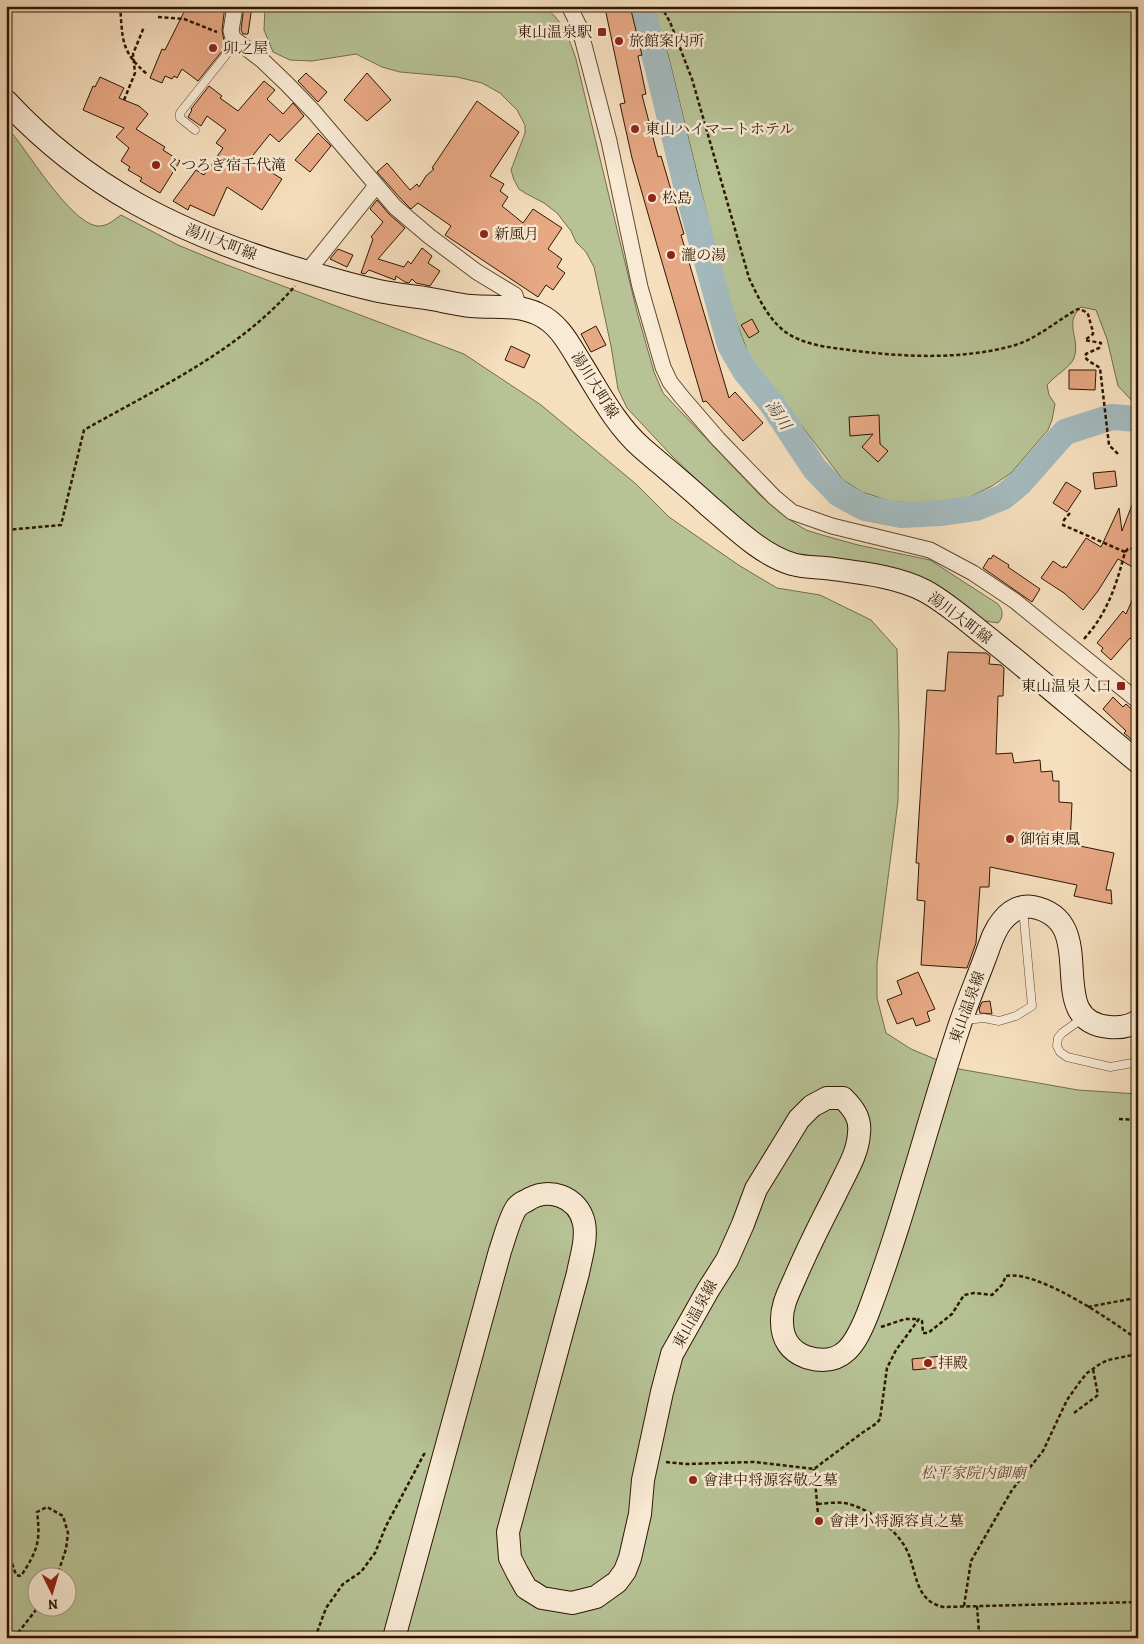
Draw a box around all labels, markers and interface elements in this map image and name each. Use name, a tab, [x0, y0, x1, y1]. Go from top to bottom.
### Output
place label: 東山温泉駅	[517, 22, 592, 42]
marker: 東山温泉駅	[596, 26, 608, 38]
place label: 旅館案内所	[629, 31, 704, 51]
marker: 旅館案内所	[613, 35, 625, 47]
place label: 卯之屋	[223, 38, 268, 58]
marker: 卯之屋	[207, 42, 219, 54]
place label: 東山ハイマートホテル	[645, 119, 794, 139]
marker: 東山ハイマートホテル	[629, 123, 641, 135]
place label: くつろぎ宿千代滝	[166, 155, 286, 175]
marker: くつろぎ宿千代滝	[150, 159, 162, 171]
place label: 松島	[662, 188, 692, 208]
marker: 松島	[646, 192, 658, 204]
street label: 湯川大町線	[182, 219, 260, 265]
place label: 新風月	[494, 224, 539, 244]
marker: 新風月	[478, 228, 490, 240]
place label: 瀧の湯	[681, 245, 726, 265]
marker: 瀧の湯	[665, 249, 677, 261]
street label: 湯川大町線	[567, 348, 623, 422]
water label: 湯川	[760, 396, 797, 436]
street label: 湯川大町線	[924, 587, 996, 649]
place label: 東山温泉入口	[1021, 676, 1111, 696]
marker: 東山温泉入口	[1115, 680, 1127, 692]
place label: 御宿東鳳	[1020, 829, 1080, 849]
marker: 御宿東鳳	[1004, 833, 1016, 845]
street label: 東山温泉線	[945, 968, 989, 1046]
street label: 東山温泉線	[668, 1276, 722, 1352]
place label: 拝殿	[938, 1353, 968, 1373]
marker: 拝殿	[922, 1357, 934, 1369]
park label: 松平家院内御廟	[920, 1463, 1028, 1483]
place label: 會津中将源容敬之墓	[703, 1470, 838, 1490]
marker: 會津中将源容敬之墓	[687, 1474, 699, 1486]
place label: 會津小将源容貞之墓	[829, 1511, 964, 1531]
marker: 會津小将源容貞之墓	[813, 1515, 825, 1527]
north arrow	[28, 1566, 78, 1616]
text: N	[47, 1595, 59, 1614]

